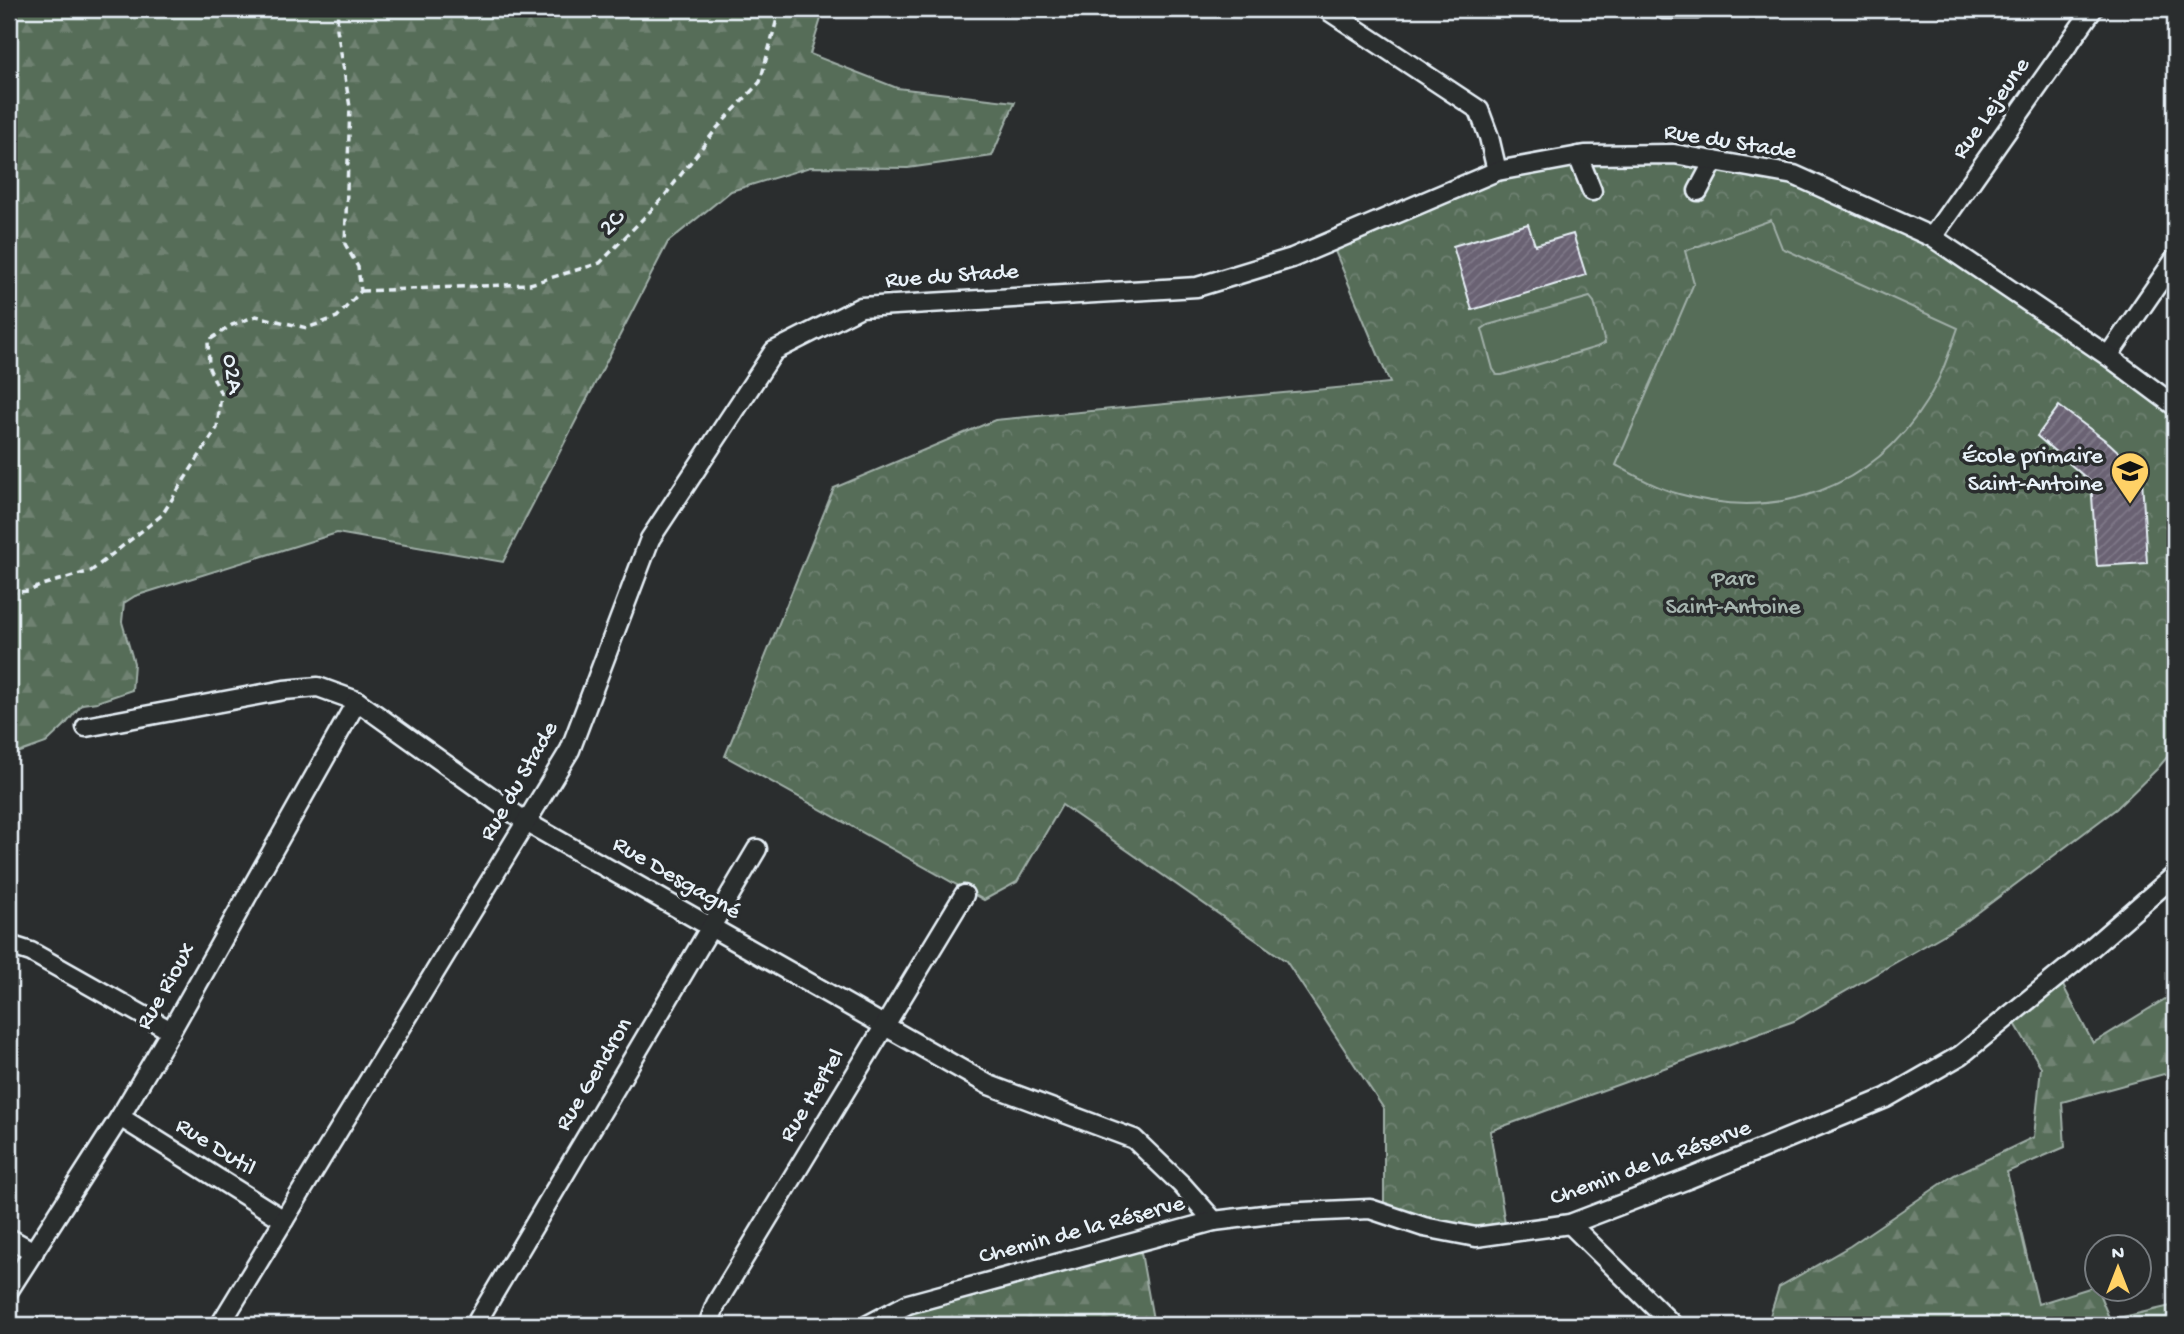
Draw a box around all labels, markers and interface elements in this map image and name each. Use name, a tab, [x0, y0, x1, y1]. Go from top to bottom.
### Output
street label: Rue Lejeune	[1946, 52, 2038, 165]
street label: Rue du Stade	[1662, 118, 1799, 168]
street label: 2C	[594, 204, 633, 243]
street label: Rue du Stade	[884, 258, 1020, 296]
street label: 02A	[213, 352, 249, 398]
place label: École primaire Saint-Antoine	[1962, 443, 2104, 500]
school or university icon: École primaire Saint-Antoine	[2109, 450, 2151, 505]
park label: Parc Saint-Antoine	[1665, 566, 1801, 623]
street label: Rue du Stade	[474, 716, 566, 847]
street label: Rue Desgagné	[607, 831, 746, 928]
street label: Rue Rioux	[130, 938, 204, 1036]
street label: Rue Gendron	[550, 1012, 641, 1137]
street label: Rue Hertel	[774, 1044, 852, 1148]
street label: Rue Dutil	[170, 1112, 260, 1184]
street label: Chemin de la Réserve	[1547, 1114, 1756, 1214]
street label: Chemin de la Réserve	[976, 1189, 1189, 1272]
north arrow	[2082, 1232, 2152, 1302]
text: N	[2112, 1243, 2124, 1266]

